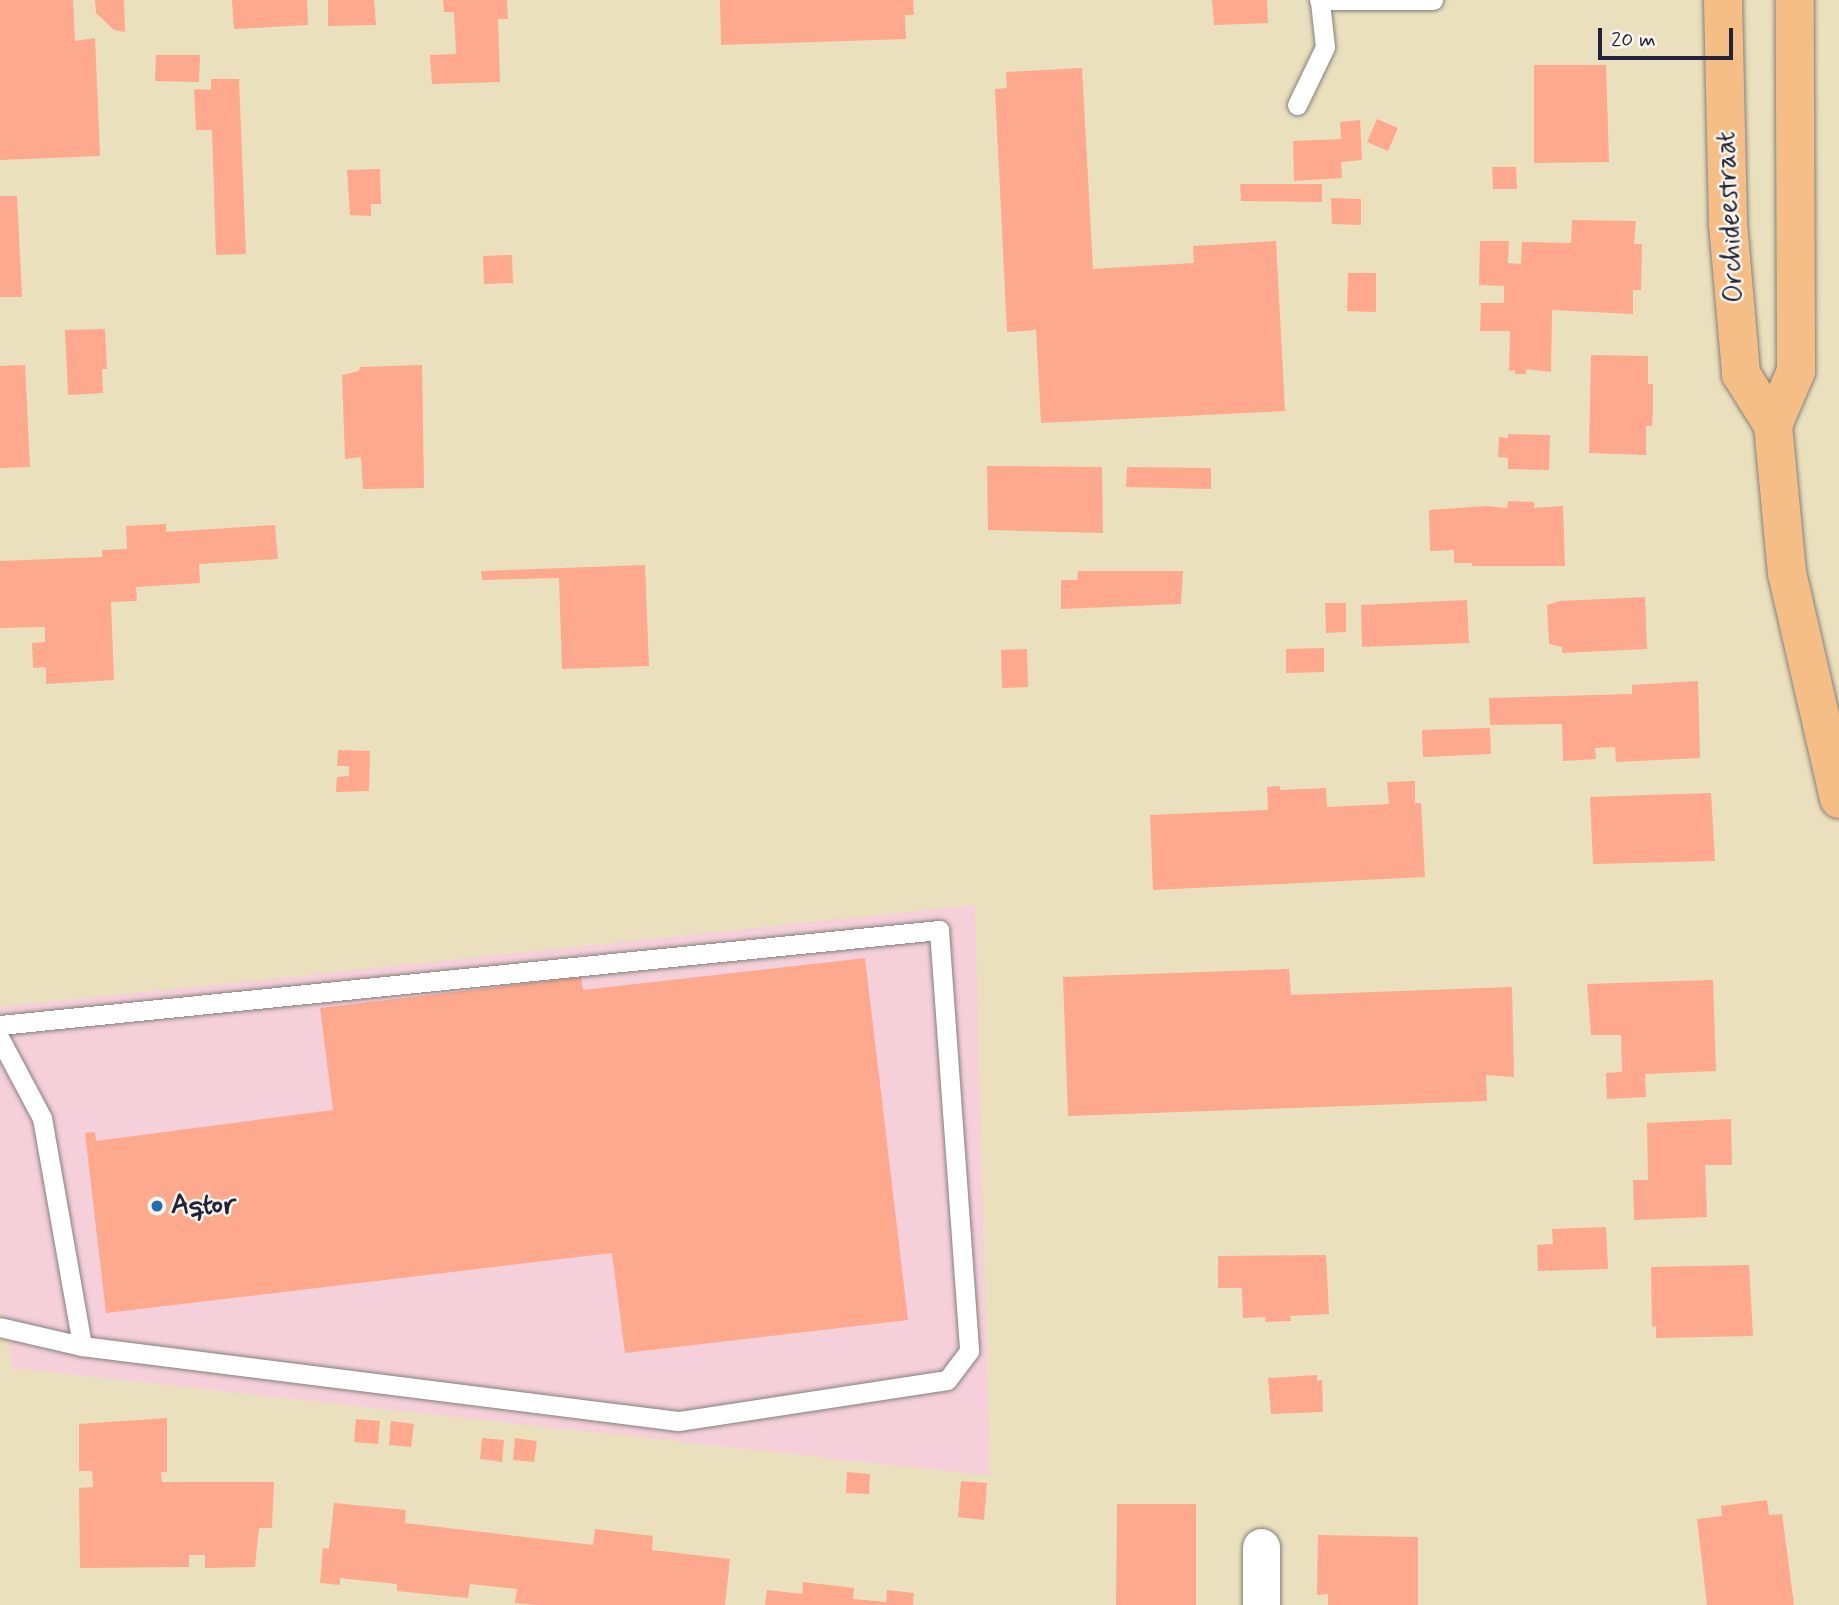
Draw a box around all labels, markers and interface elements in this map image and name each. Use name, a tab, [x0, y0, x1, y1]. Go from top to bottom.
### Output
scale bar	[1601, 14, 1736, 58]
text: 20 m	[1611, 26, 1656, 54]
street label: Orchideestraat	[1710, 130, 1752, 304]
place label: Aqtor	[171, 1189, 236, 1223]
marker: Aqtor	[149, 1198, 165, 1214]

